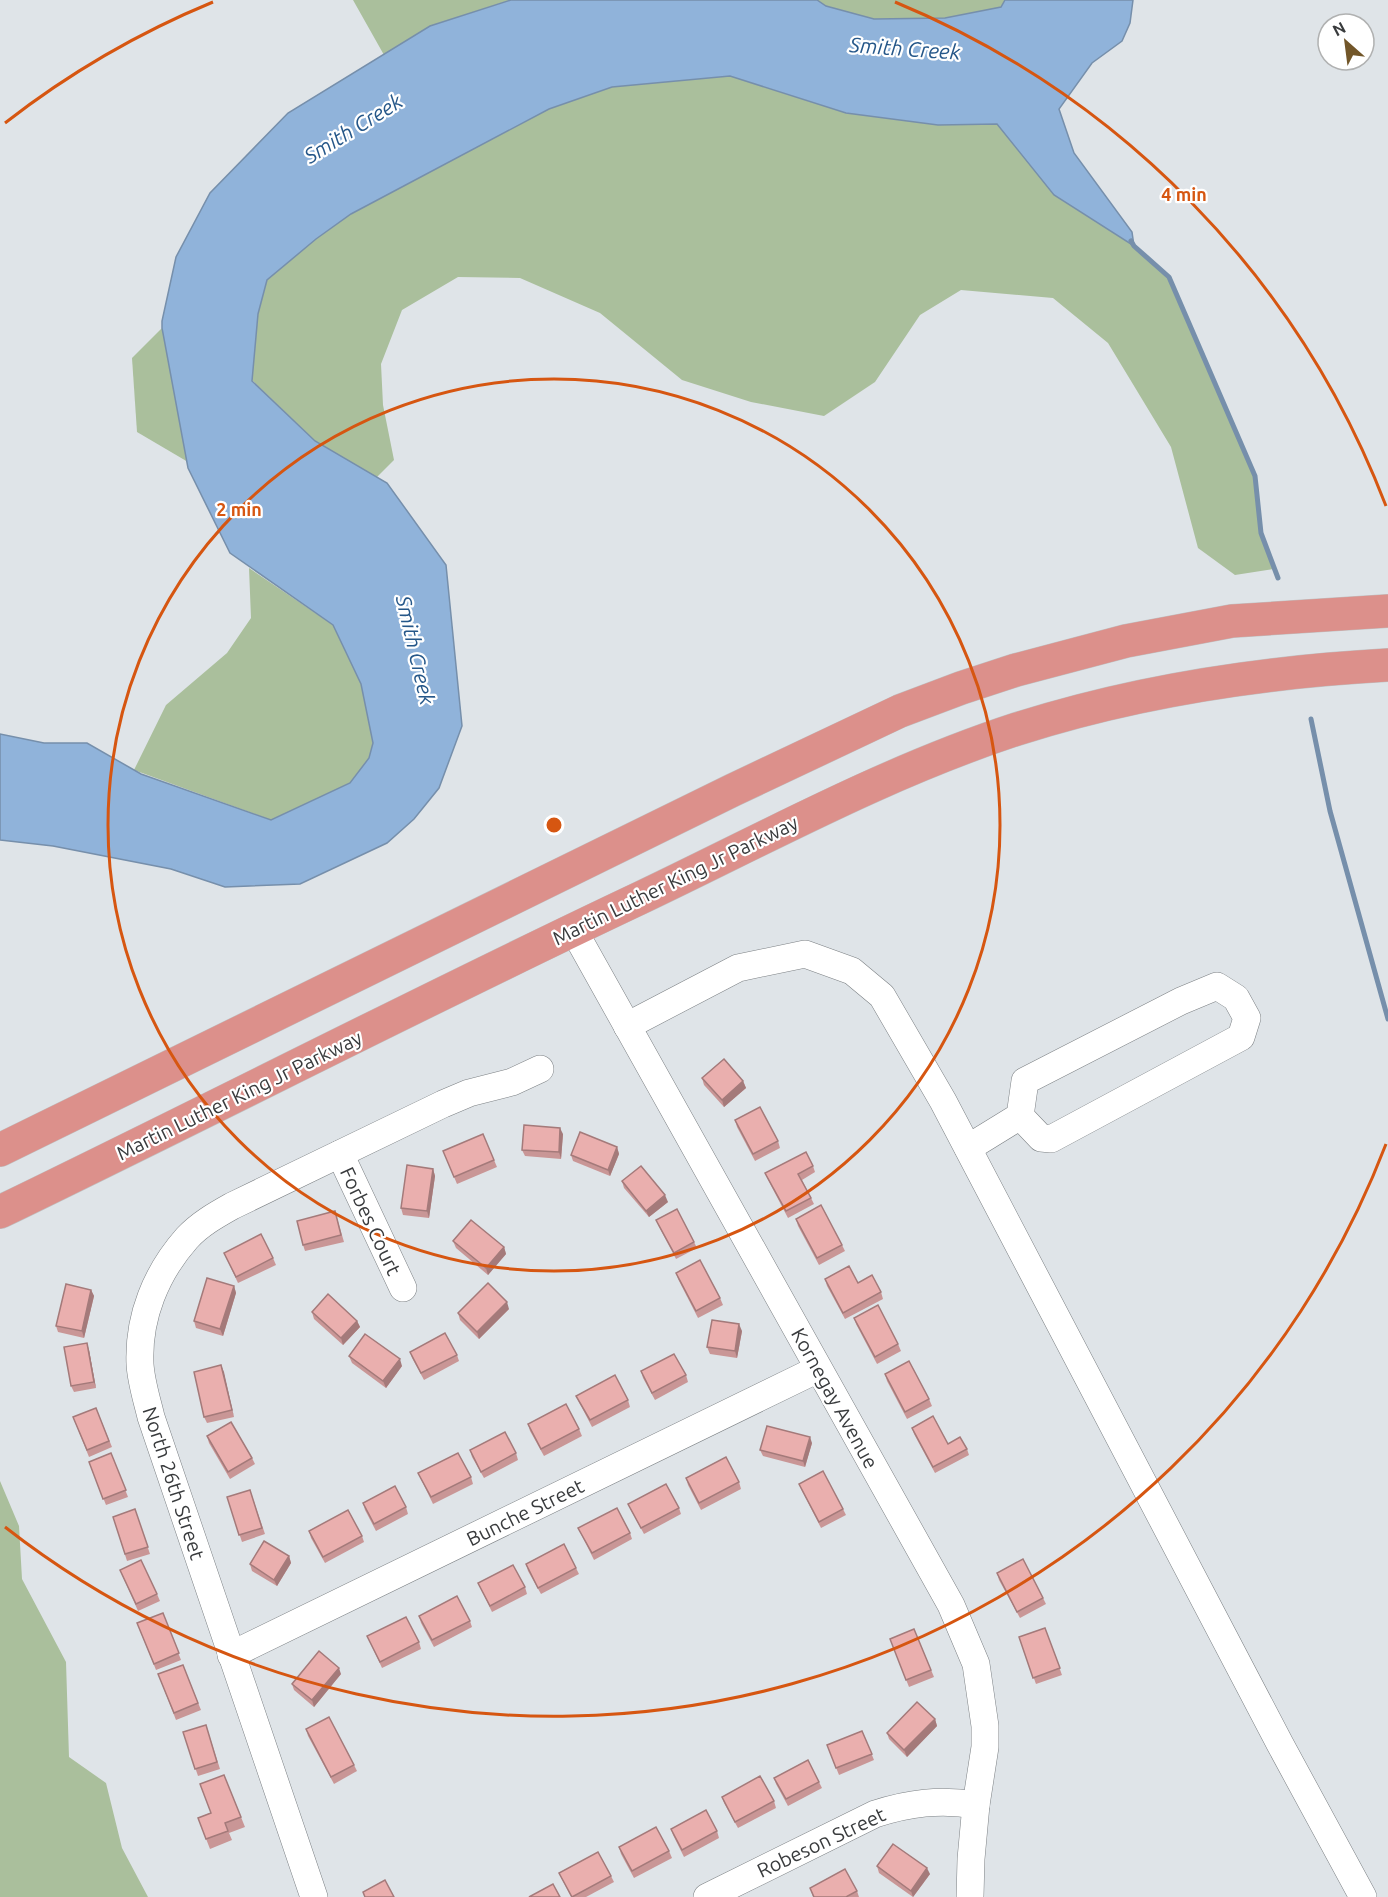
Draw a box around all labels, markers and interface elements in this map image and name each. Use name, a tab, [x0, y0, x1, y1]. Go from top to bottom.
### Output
north arrow	[1316, 12, 1376, 72]
text: N	[1329, 18, 1348, 40]
water label: Smith Creek	[848, 32, 962, 64]
water label: Smith Creek	[299, 88, 407, 168]
text: 4 min	[1161, 184, 1207, 204]
text: 2 min	[216, 499, 262, 519]
water label: Smith Creek	[392, 592, 440, 707]
street label: Martin Luther King Jr Parkway	[549, 810, 802, 950]
centre of rings	[544, 815, 564, 835]
street label: Martin Luther King Jr Parkway	[113, 1025, 366, 1165]
street label: Forbes Court	[336, 1163, 406, 1279]
street label: Kornegay Avenue	[787, 1324, 883, 1472]
street label: North 26th Street	[138, 1404, 210, 1563]
street label: Bunche Street	[463, 1474, 588, 1550]
street label: Robeson Street	[753, 1802, 889, 1882]

